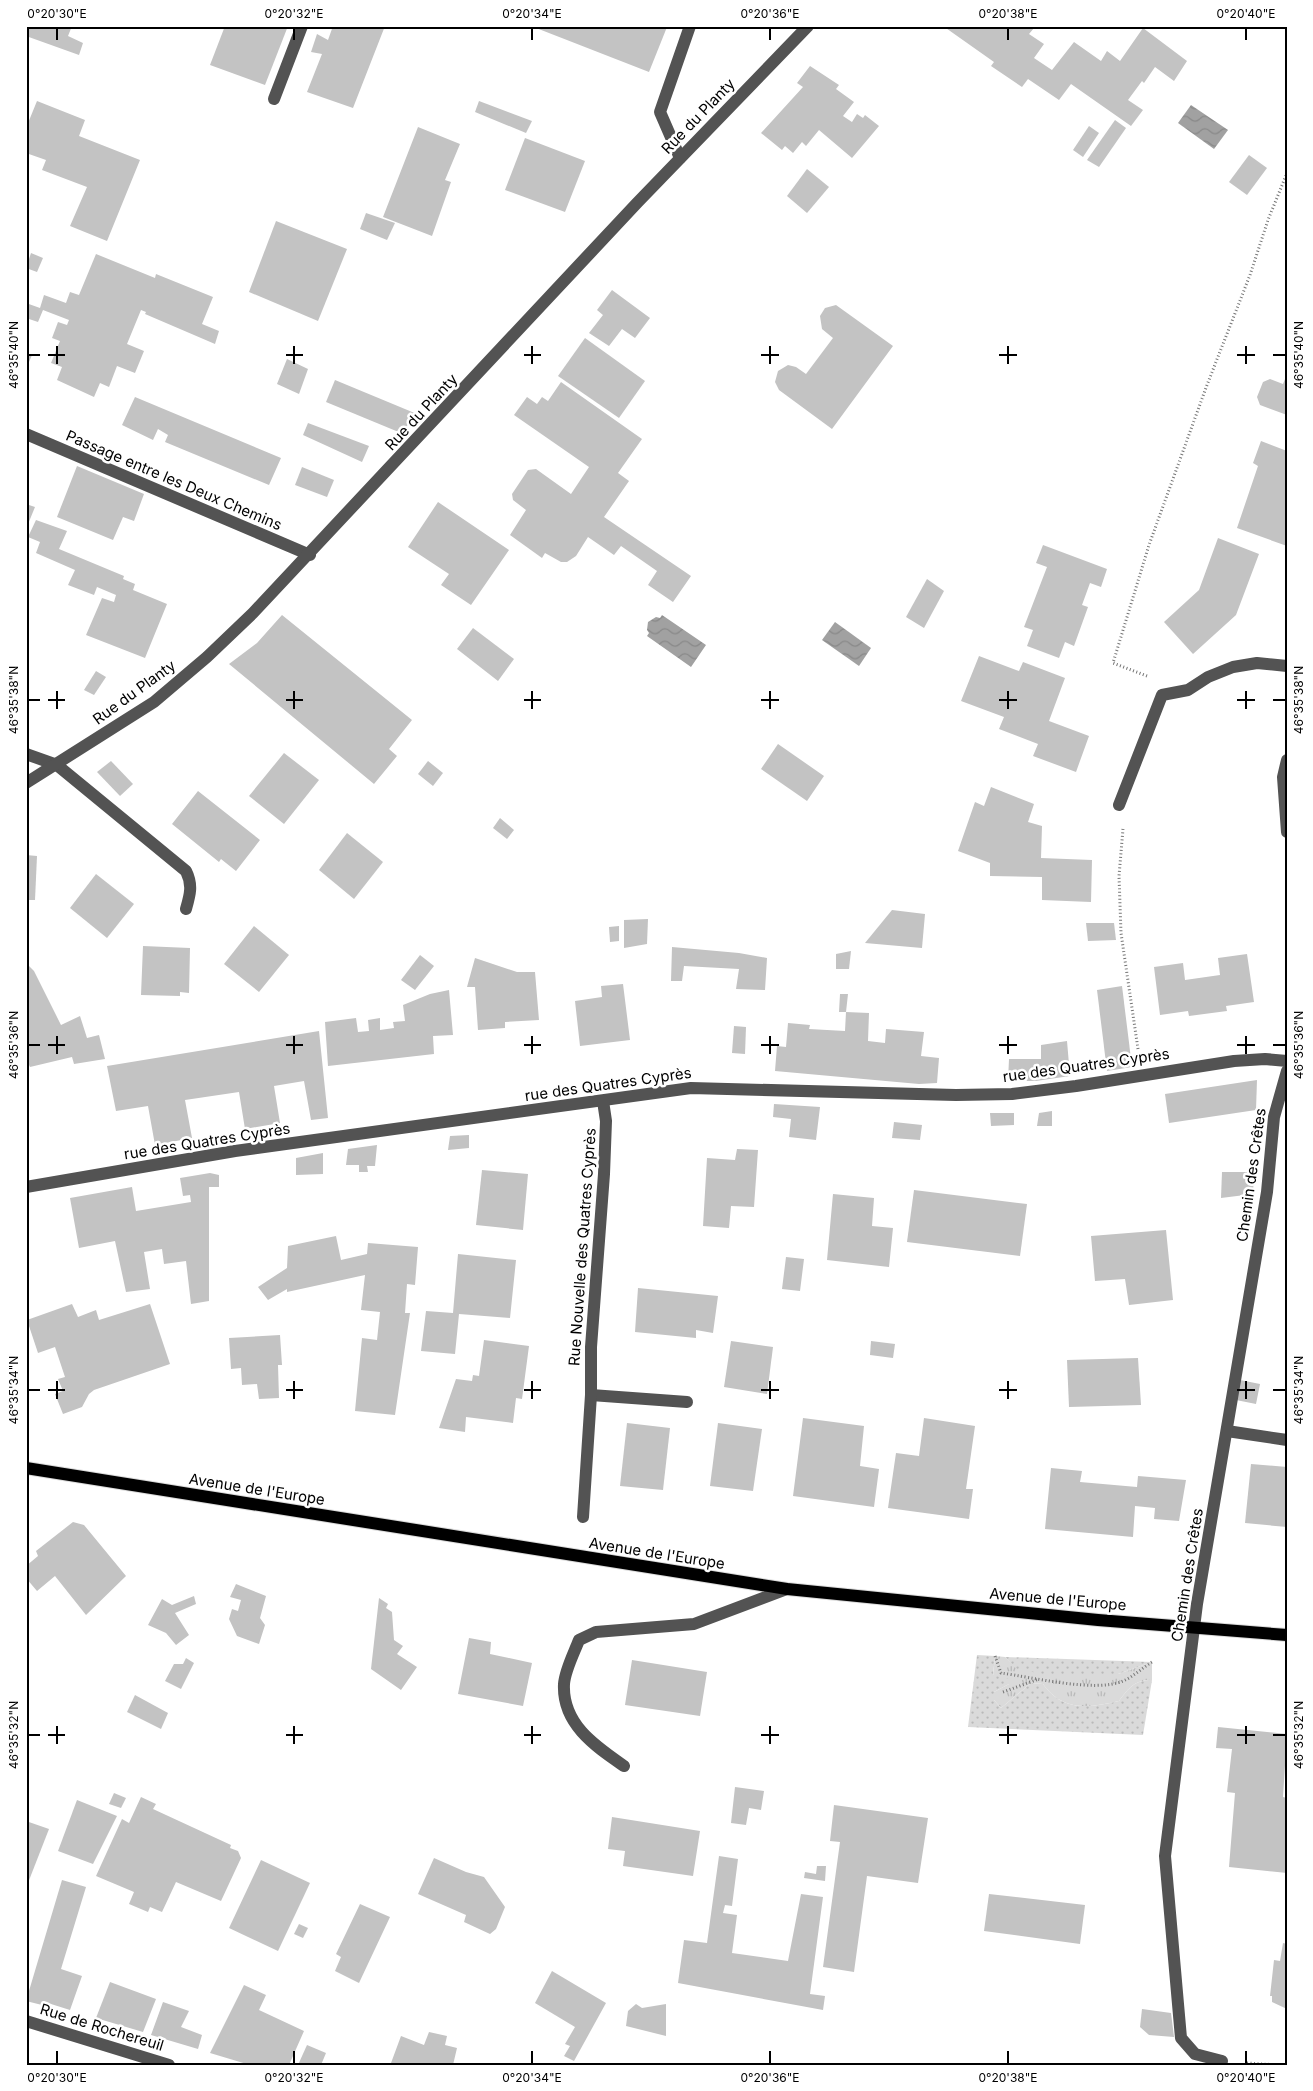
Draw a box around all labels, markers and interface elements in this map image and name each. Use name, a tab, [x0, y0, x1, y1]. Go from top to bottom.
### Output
text: 0°20'30"E	[27, 6, 87, 21]
text: 0°20'32"E	[264, 6, 324, 21]
text: 0°20'34"E	[502, 6, 562, 21]
text: 0°20'36"E	[740, 6, 800, 21]
text: 0°20'38"E	[978, 6, 1038, 21]
text: 0°20'40"E	[1217, 6, 1275, 21]
street label: Rue du Planty	[657, 74, 739, 158]
text: 46°35'40"N	[6, 321, 21, 389]
text: 46°35'40"N	[1291, 321, 1306, 389]
street label: Rue du Planty	[381, 369, 462, 454]
street label: Passage entre les Deux Chemins	[63, 426, 285, 534]
street label: Rue du Planty	[89, 655, 180, 728]
text: 46°35'38"N	[6, 666, 21, 734]
text: 46°35'38"N	[1291, 666, 1306, 734]
text: 46°35'36"N	[6, 1011, 21, 1079]
text: 46°35'36"N	[1291, 1011, 1306, 1079]
street label: rue des Quatres Cyprès	[1001, 1044, 1171, 1086]
street label: rue des Quatres Cyprès	[523, 1063, 693, 1105]
street label: Chemin des Crêtes	[1232, 1107, 1270, 1243]
street label: rue des Quatres Cyprès	[122, 1118, 292, 1164]
street label: Rue Nouvelle des Quatres Cyprès	[564, 1127, 600, 1367]
text: 46°35'34"N	[6, 1356, 21, 1424]
text: 46°35'34"N	[1291, 1356, 1306, 1424]
street label: Avenue de l'Europe	[188, 1469, 326, 1509]
street label: Chemin des Crêtes	[1167, 1507, 1207, 1643]
street label: Avenue de l'Europe	[588, 1533, 726, 1573]
street label: Avenue de l'Europe	[989, 1584, 1127, 1614]
text: 46°35'32"N	[6, 1701, 21, 1769]
text: 46°35'32"N	[1291, 1701, 1306, 1769]
street label: Rue de Rochereuil	[38, 1999, 166, 2055]
text: 0°20'30"E	[27, 2070, 87, 2085]
text: 0°20'32"E	[264, 2070, 324, 2085]
text: 0°20'34"E	[502, 2070, 562, 2085]
text: 0°20'36"E	[740, 2070, 800, 2085]
text: 0°20'38"E	[978, 2070, 1038, 2085]
text: 0°20'40"E	[1217, 2070, 1275, 2085]

